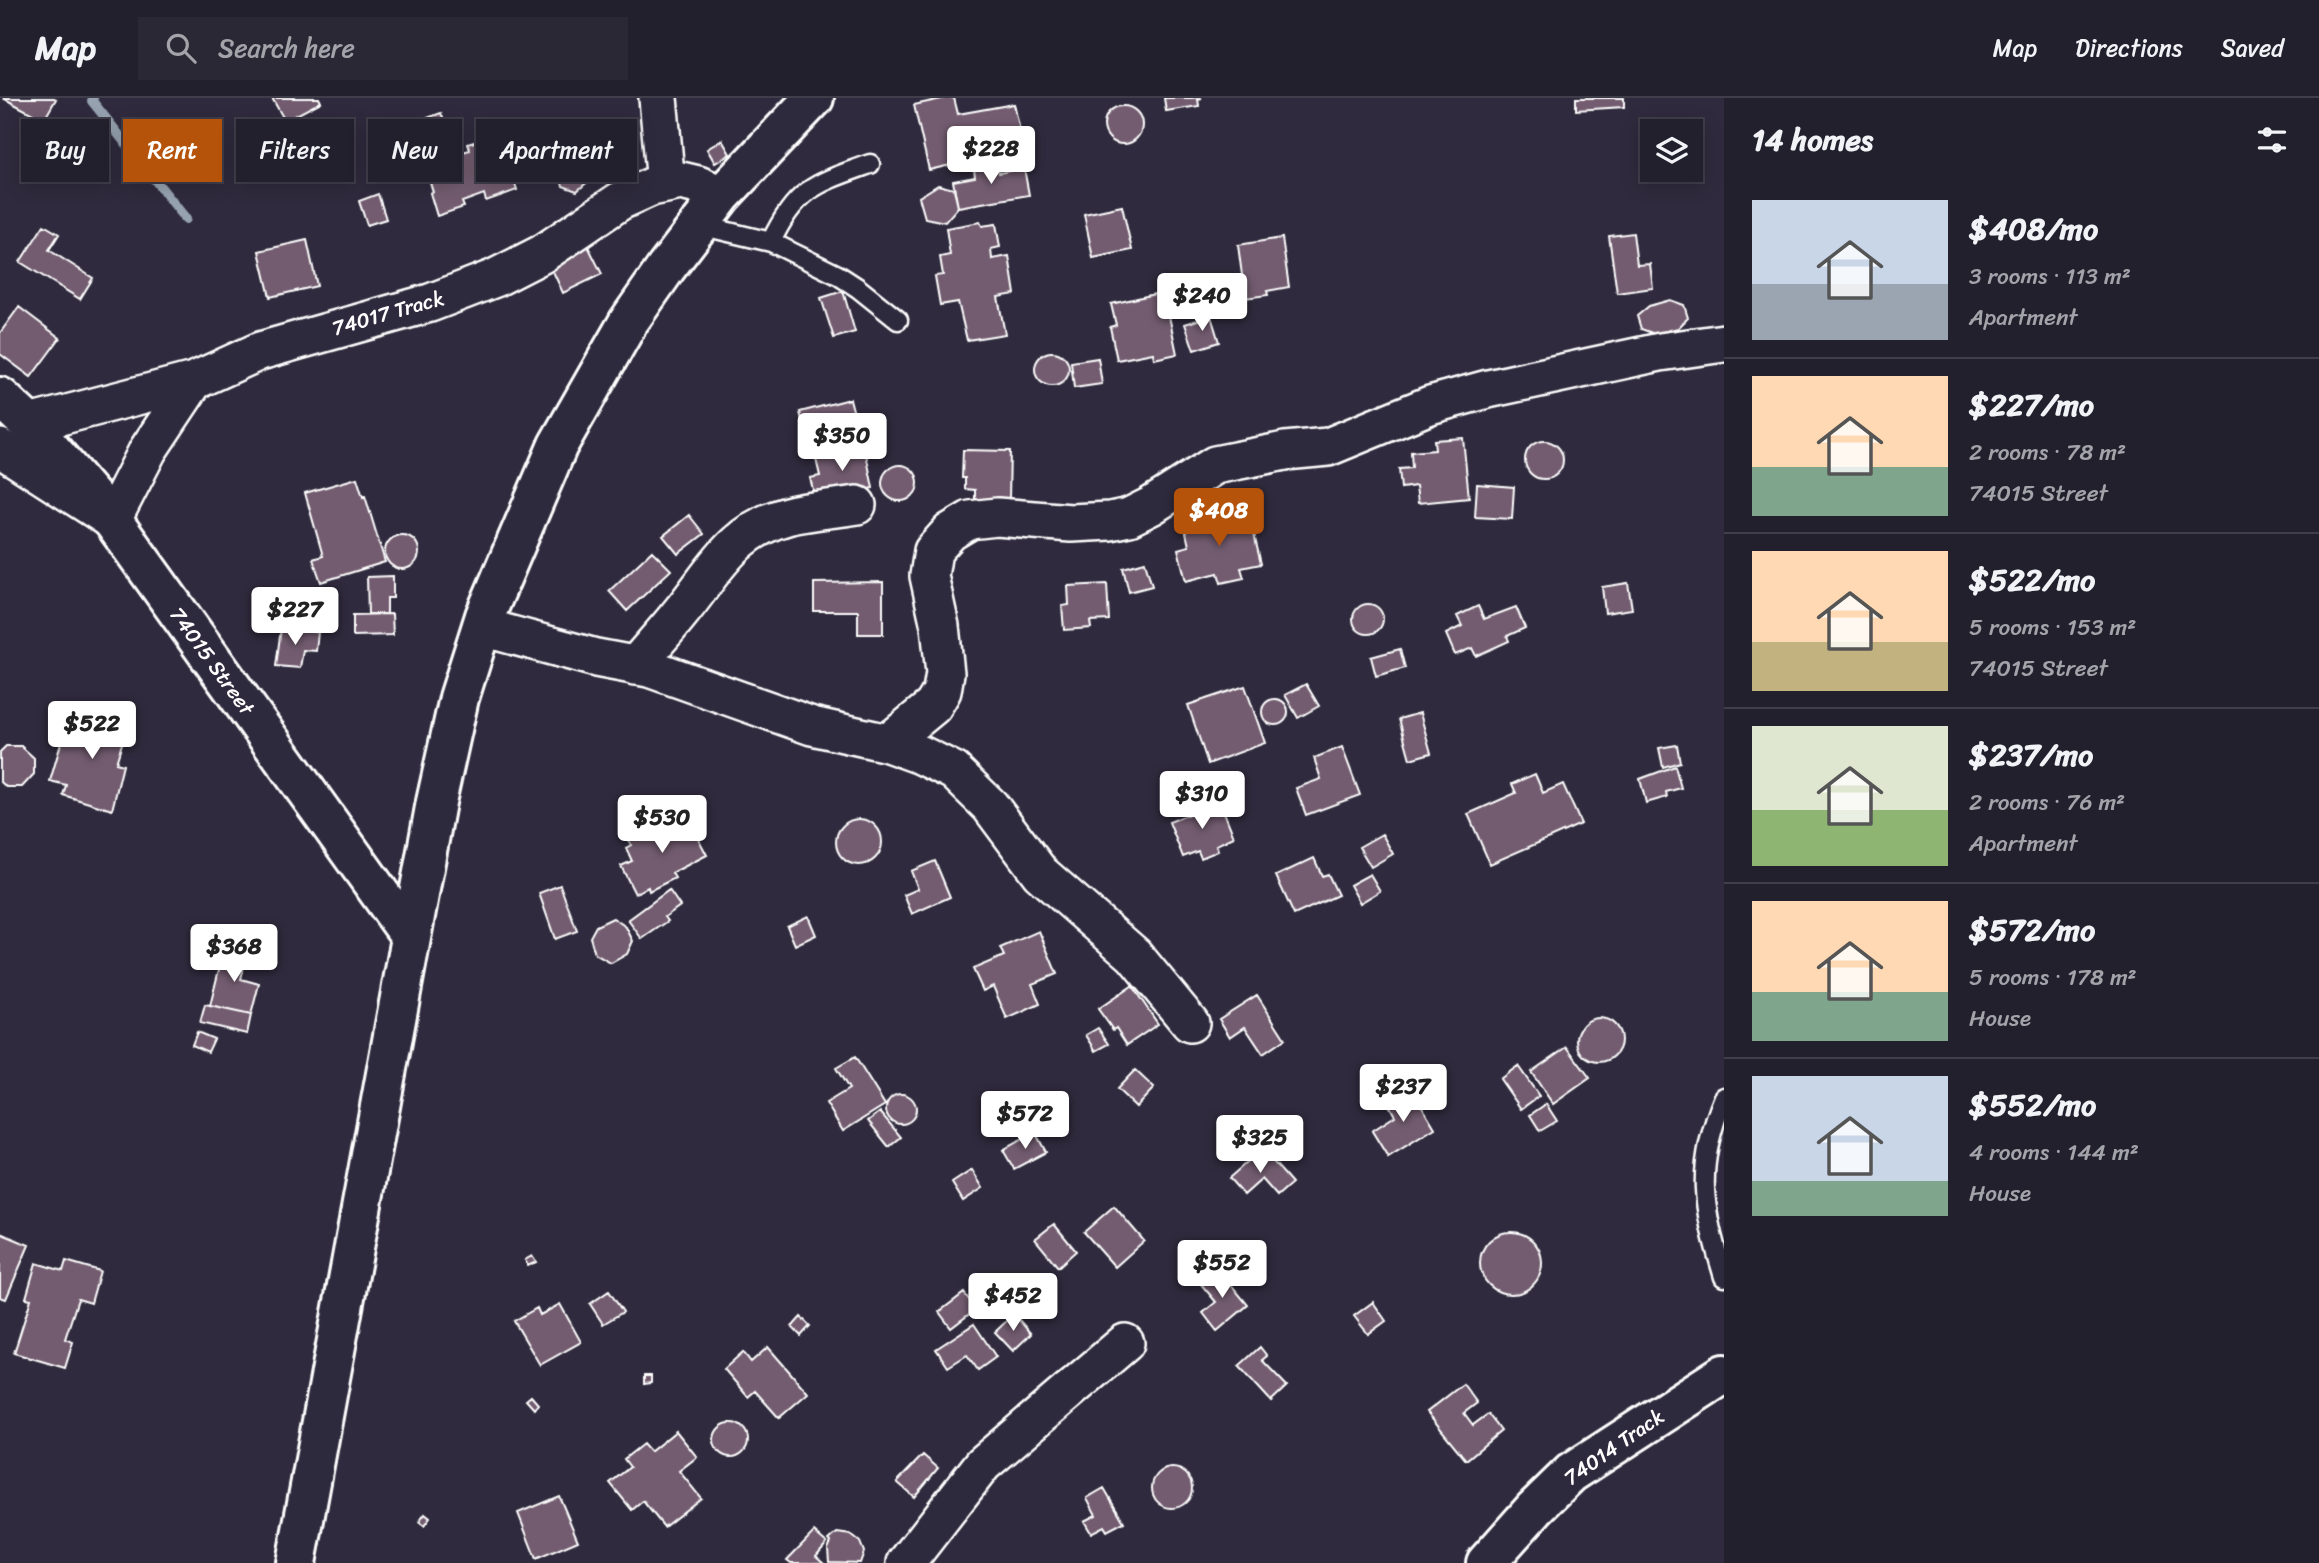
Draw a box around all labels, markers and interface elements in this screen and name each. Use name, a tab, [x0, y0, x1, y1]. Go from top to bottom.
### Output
search box	[138, 17, 628, 80]
text: Map	[35, 19, 96, 77]
text: Search here	[218, 25, 355, 71]
text: Map	[1993, 27, 2037, 69]
text: Directions	[2075, 27, 2183, 69]
text: Saved	[2221, 27, 2284, 69]
icon: search	[162, 29, 200, 67]
text: 14 homes	[1752, 113, 1873, 167]
chip: Buy	[21, 119, 109, 182]
chip: Rent	[123, 119, 222, 182]
chip: Filters	[236, 119, 354, 182]
chip: New	[368, 119, 462, 182]
chip: Apartment	[476, 119, 637, 182]
map controls	[1640, 119, 1703, 182]
button: layers	[1640, 119, 1703, 182]
icon: filters	[2253, 121, 2291, 159]
pin: $228	[950, 126, 1032, 186]
text: $228	[963, 128, 1019, 169]
text: $408/mo	[1969, 202, 2098, 256]
icon: home	[1808, 228, 1892, 312]
text: 3 rooms · 113 m²	[1969, 256, 2131, 297]
pin: $240	[1161, 274, 1243, 333]
text: $240	[1173, 275, 1231, 316]
street label: 74017 Track	[327, 279, 449, 347]
text: Apartment	[1969, 297, 2078, 338]
text: $227/mo	[1969, 378, 2094, 432]
icon: home	[1808, 404, 1892, 488]
pin: $350	[801, 414, 883, 473]
text: $350	[814, 415, 870, 456]
text: 2 rooms · 78 m²	[1969, 432, 2126, 473]
text: 74015 Street	[1969, 473, 2108, 514]
pin: $408	[1178, 489, 1260, 548]
text: $408	[1190, 490, 1248, 531]
text: $522/mo	[1969, 553, 2095, 607]
icon: home	[1808, 579, 1892, 663]
pin: $227	[254, 588, 336, 647]
text: $227	[267, 589, 323, 630]
street label: 74015 Street	[159, 599, 266, 725]
text: 5 rooms · 153 m²	[1969, 607, 2136, 648]
text: 74015 Street	[1969, 648, 2108, 689]
pin: $522	[51, 702, 133, 761]
text: $522	[64, 703, 120, 744]
text: $237/mo	[1969, 728, 2093, 782]
icon: home	[1808, 754, 1892, 838]
pin: $310	[1161, 772, 1243, 831]
text: $310	[1176, 773, 1228, 814]
text: 2 rooms · 76 m²	[1969, 782, 2125, 823]
pin: $530	[621, 796, 703, 855]
text: $530	[634, 797, 690, 838]
text: Apartment	[1969, 823, 2078, 864]
text: $572/mo	[1969, 903, 2095, 957]
pin: $368	[193, 924, 275, 984]
text: $368	[206, 926, 262, 967]
icon: home	[1808, 929, 1892, 1013]
text: 5 rooms · 178 m²	[1969, 957, 2137, 998]
text: House	[1969, 998, 2031, 1039]
pin: $237	[1362, 1065, 1444, 1124]
text: $237	[1376, 1066, 1430, 1107]
text: $552/mo	[1969, 1078, 2096, 1132]
pin: $572	[984, 1091, 1066, 1151]
text: $572	[997, 1093, 1053, 1134]
icon: home	[1808, 1104, 1892, 1188]
pin: $325	[1219, 1116, 1301, 1175]
text: $325	[1232, 1117, 1288, 1158]
text: 4 rooms · 144 m²	[1969, 1132, 2139, 1173]
text: House	[1969, 1173, 2031, 1214]
pin: $552	[1181, 1240, 1263, 1300]
text: $552	[1194, 1242, 1250, 1283]
pin: $452	[972, 1274, 1054, 1333]
text: $452	[984, 1275, 1042, 1316]
street label: 74014 Track	[1555, 1398, 1673, 1496]

